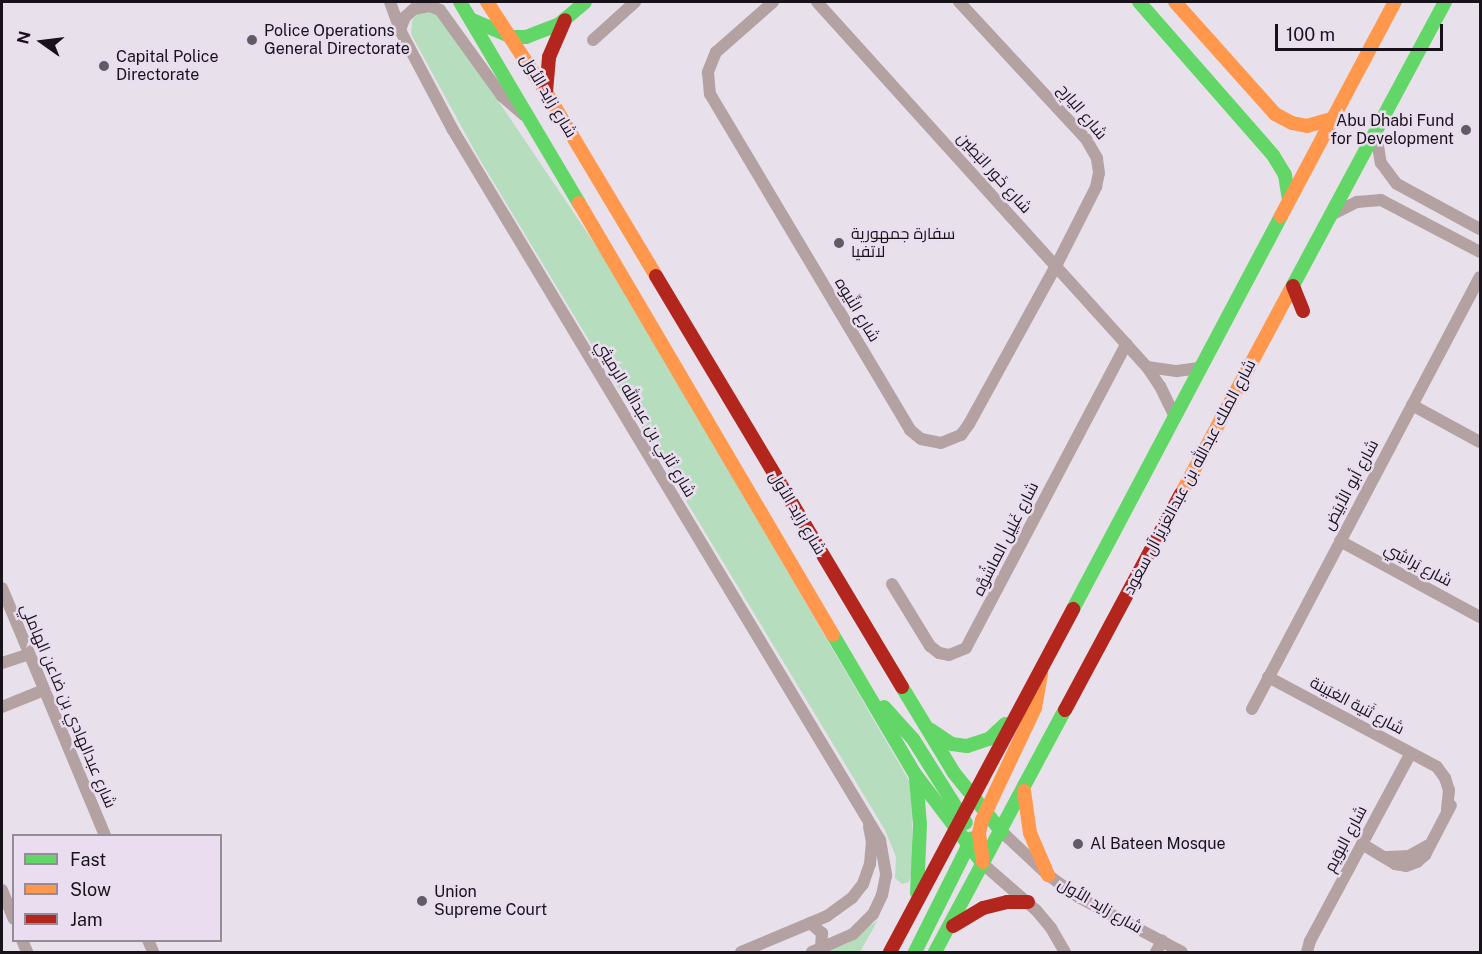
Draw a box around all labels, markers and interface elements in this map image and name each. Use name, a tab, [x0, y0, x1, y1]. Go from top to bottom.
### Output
north arrow	[12, 12, 72, 72]
scale bar	[1278, 12, 1446, 50]
place label: Police Operations General Directorate	[264, 21, 410, 59]
text: 100 m	[1286, 24, 1335, 45]
text: N	[13, 29, 35, 46]
marker: Police Operations General Directorate	[245, 33, 259, 47]
place label: Capital Police Directorate	[116, 47, 219, 85]
street label: شارع زايد الأول	[516, 51, 580, 141]
marker: Capital Police Directorate	[97, 59, 111, 73]
street label: شارع اليارِح	[1053, 80, 1111, 144]
place label: Abu Dhabi Fund for Development	[1331, 111, 1454, 149]
marker: Abu Dhabi Fund for Development	[1459, 123, 1473, 137]
street label: شارع خَور البَطِين	[953, 129, 1035, 217]
place label: سفارة جمهورية لاتفيا	[851, 224, 955, 262]
marker: سفارة جمهورية لاتفيا	[832, 236, 846, 250]
street label: شارع النِّيوه	[830, 274, 884, 346]
street label: شارع ثاني بن عبدالله الرميثي	[591, 337, 699, 501]
street label: شارع الملك عبدالله بن عبدالعزيز آل سعود	[1120, 356, 1260, 598]
street label: شارع أبو الأبيَض	[1319, 436, 1383, 534]
street label: شارع زايد الأول	[765, 468, 829, 558]
street label: شارع غَلِيل الماشُوَّه	[969, 479, 1043, 599]
street label: شارع بَراشِي	[1381, 539, 1455, 591]
street label: شارع عبدالهادي بن ضاعن الهاملي	[16, 601, 120, 811]
street label: شارع ثَنية الغبَينة	[1307, 673, 1407, 739]
street label: شارع البوَيم	[1321, 803, 1371, 875]
legend	[12, 834, 222, 942]
place label: Al Bateen Mosque	[1090, 834, 1226, 854]
marker: Al Bateen Mosque	[1071, 837, 1085, 851]
text: Fast	[70, 849, 106, 870]
street label: شارع زايد الأول	[1054, 874, 1146, 938]
text: Slow	[70, 879, 111, 900]
place label: Union Supreme Court	[434, 882, 547, 920]
marker: Union Supreme Court	[415, 894, 429, 908]
text: Jam	[70, 909, 103, 930]

